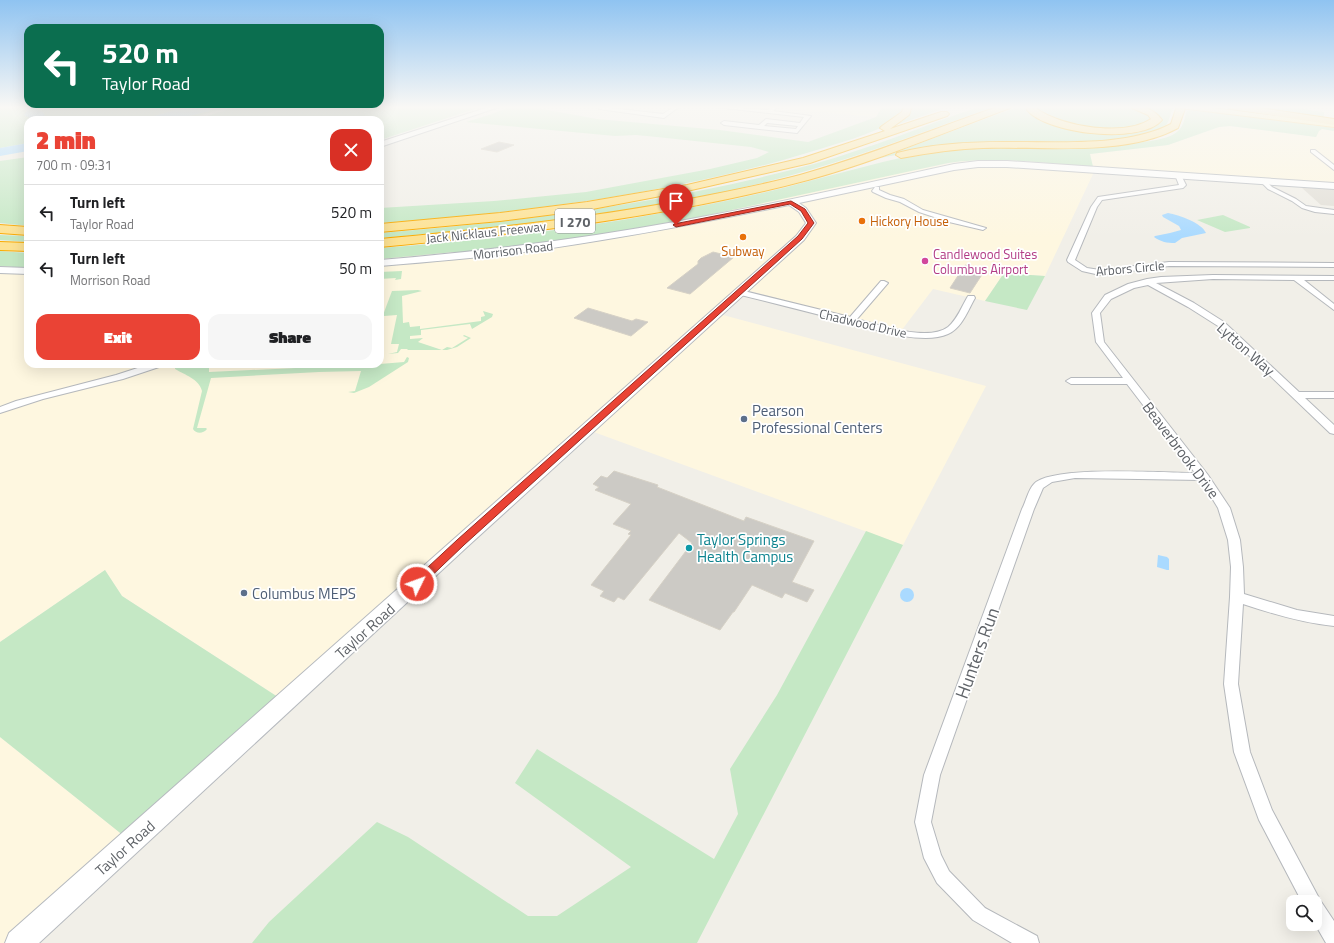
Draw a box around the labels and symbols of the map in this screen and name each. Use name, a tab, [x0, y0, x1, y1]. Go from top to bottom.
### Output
pin	[659, 184, 693, 225]
road number: I 270	[555, 209, 595, 233]
place label: Hickory House	[870, 211, 949, 231]
street label: Jack Nicklaus Freeway	[425, 216, 547, 248]
marker: Hickory House	[857, 216, 867, 226]
marker: Subway	[738, 232, 748, 242]
street label: Morrison Road	[472, 235, 554, 265]
place label: Subway	[721, 241, 765, 261]
place label: Candlewood Suites Columbus Airport	[933, 244, 1037, 279]
street label: Arbors Circle	[1095, 255, 1165, 281]
marker: Candlewood Suites Columbus Airport	[920, 256, 930, 266]
street label: Chadwood Drive	[817, 303, 909, 343]
street label: Lytton Way	[1212, 317, 1280, 381]
street label: Beaverbrook Drive	[1137, 397, 1225, 503]
place label: Pearson Professional Centers	[752, 399, 882, 439]
marker: Pearson Professional Centers	[739, 414, 749, 424]
place label: Taylor Springs Health Campus	[697, 528, 793, 568]
marker: Taylor Springs Health Campus	[684, 543, 694, 553]
position arrow	[396, 563, 438, 605]
place label: Columbus MEPS	[252, 582, 356, 605]
marker: Columbus MEPS	[239, 588, 249, 598]
street label: Taylor Road	[330, 598, 400, 664]
street label: Hunters Run	[948, 603, 1006, 703]
street label: Taylor Road	[90, 815, 160, 881]

